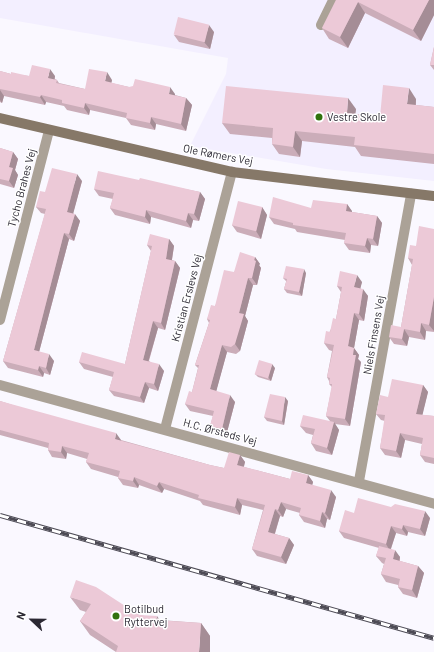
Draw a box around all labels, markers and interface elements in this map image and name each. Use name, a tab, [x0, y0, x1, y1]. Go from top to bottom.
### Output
place label: Vestre Skole	[327, 110, 386, 124]
marker: Vestre Skole	[314, 112, 324, 122]
street label: Ole Rømers Vej	[182, 142, 254, 168]
street label: Tycho Brahes Vej	[5, 147, 39, 229]
street label: Kristian Erslevs Vej	[169, 253, 205, 343]
street label: Niels Finsens Vej	[361, 294, 387, 376]
street label: H.C. Ørsteds Vej	[182, 416, 258, 448]
north arrow	[12, 600, 52, 640]
place label: Botilbud Ryttervej	[124, 603, 167, 629]
text: N	[13, 609, 28, 621]
marker: Botilbud Ryttervej	[111, 611, 121, 621]

